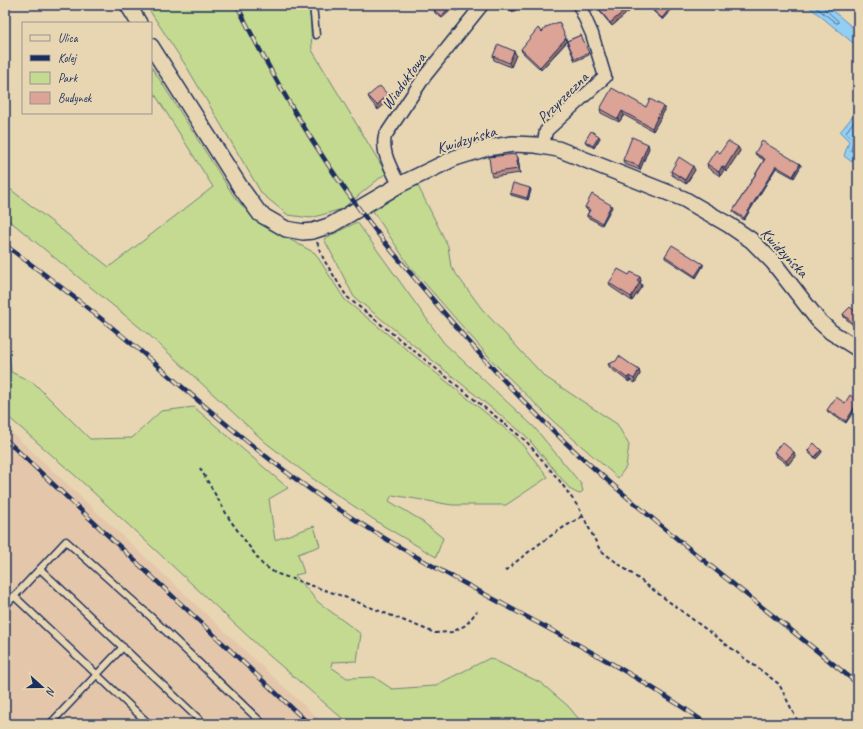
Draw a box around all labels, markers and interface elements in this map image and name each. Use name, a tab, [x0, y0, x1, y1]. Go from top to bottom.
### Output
legend	[22, 22, 152, 114]
text: Ulica	[58, 30, 79, 46]
street label: Wiaduktowa	[377, 48, 432, 114]
text: Kolej	[58, 50, 78, 66]
street label: Przyrzeczna	[533, 67, 594, 128]
text: Park	[58, 70, 79, 86]
text: Budynek	[58, 90, 93, 106]
street label: Kwidzyńska	[434, 121, 499, 158]
street label: Kwidzyńska	[756, 224, 813, 283]
north arrow	[22, 667, 62, 707]
text: N	[43, 685, 59, 698]

